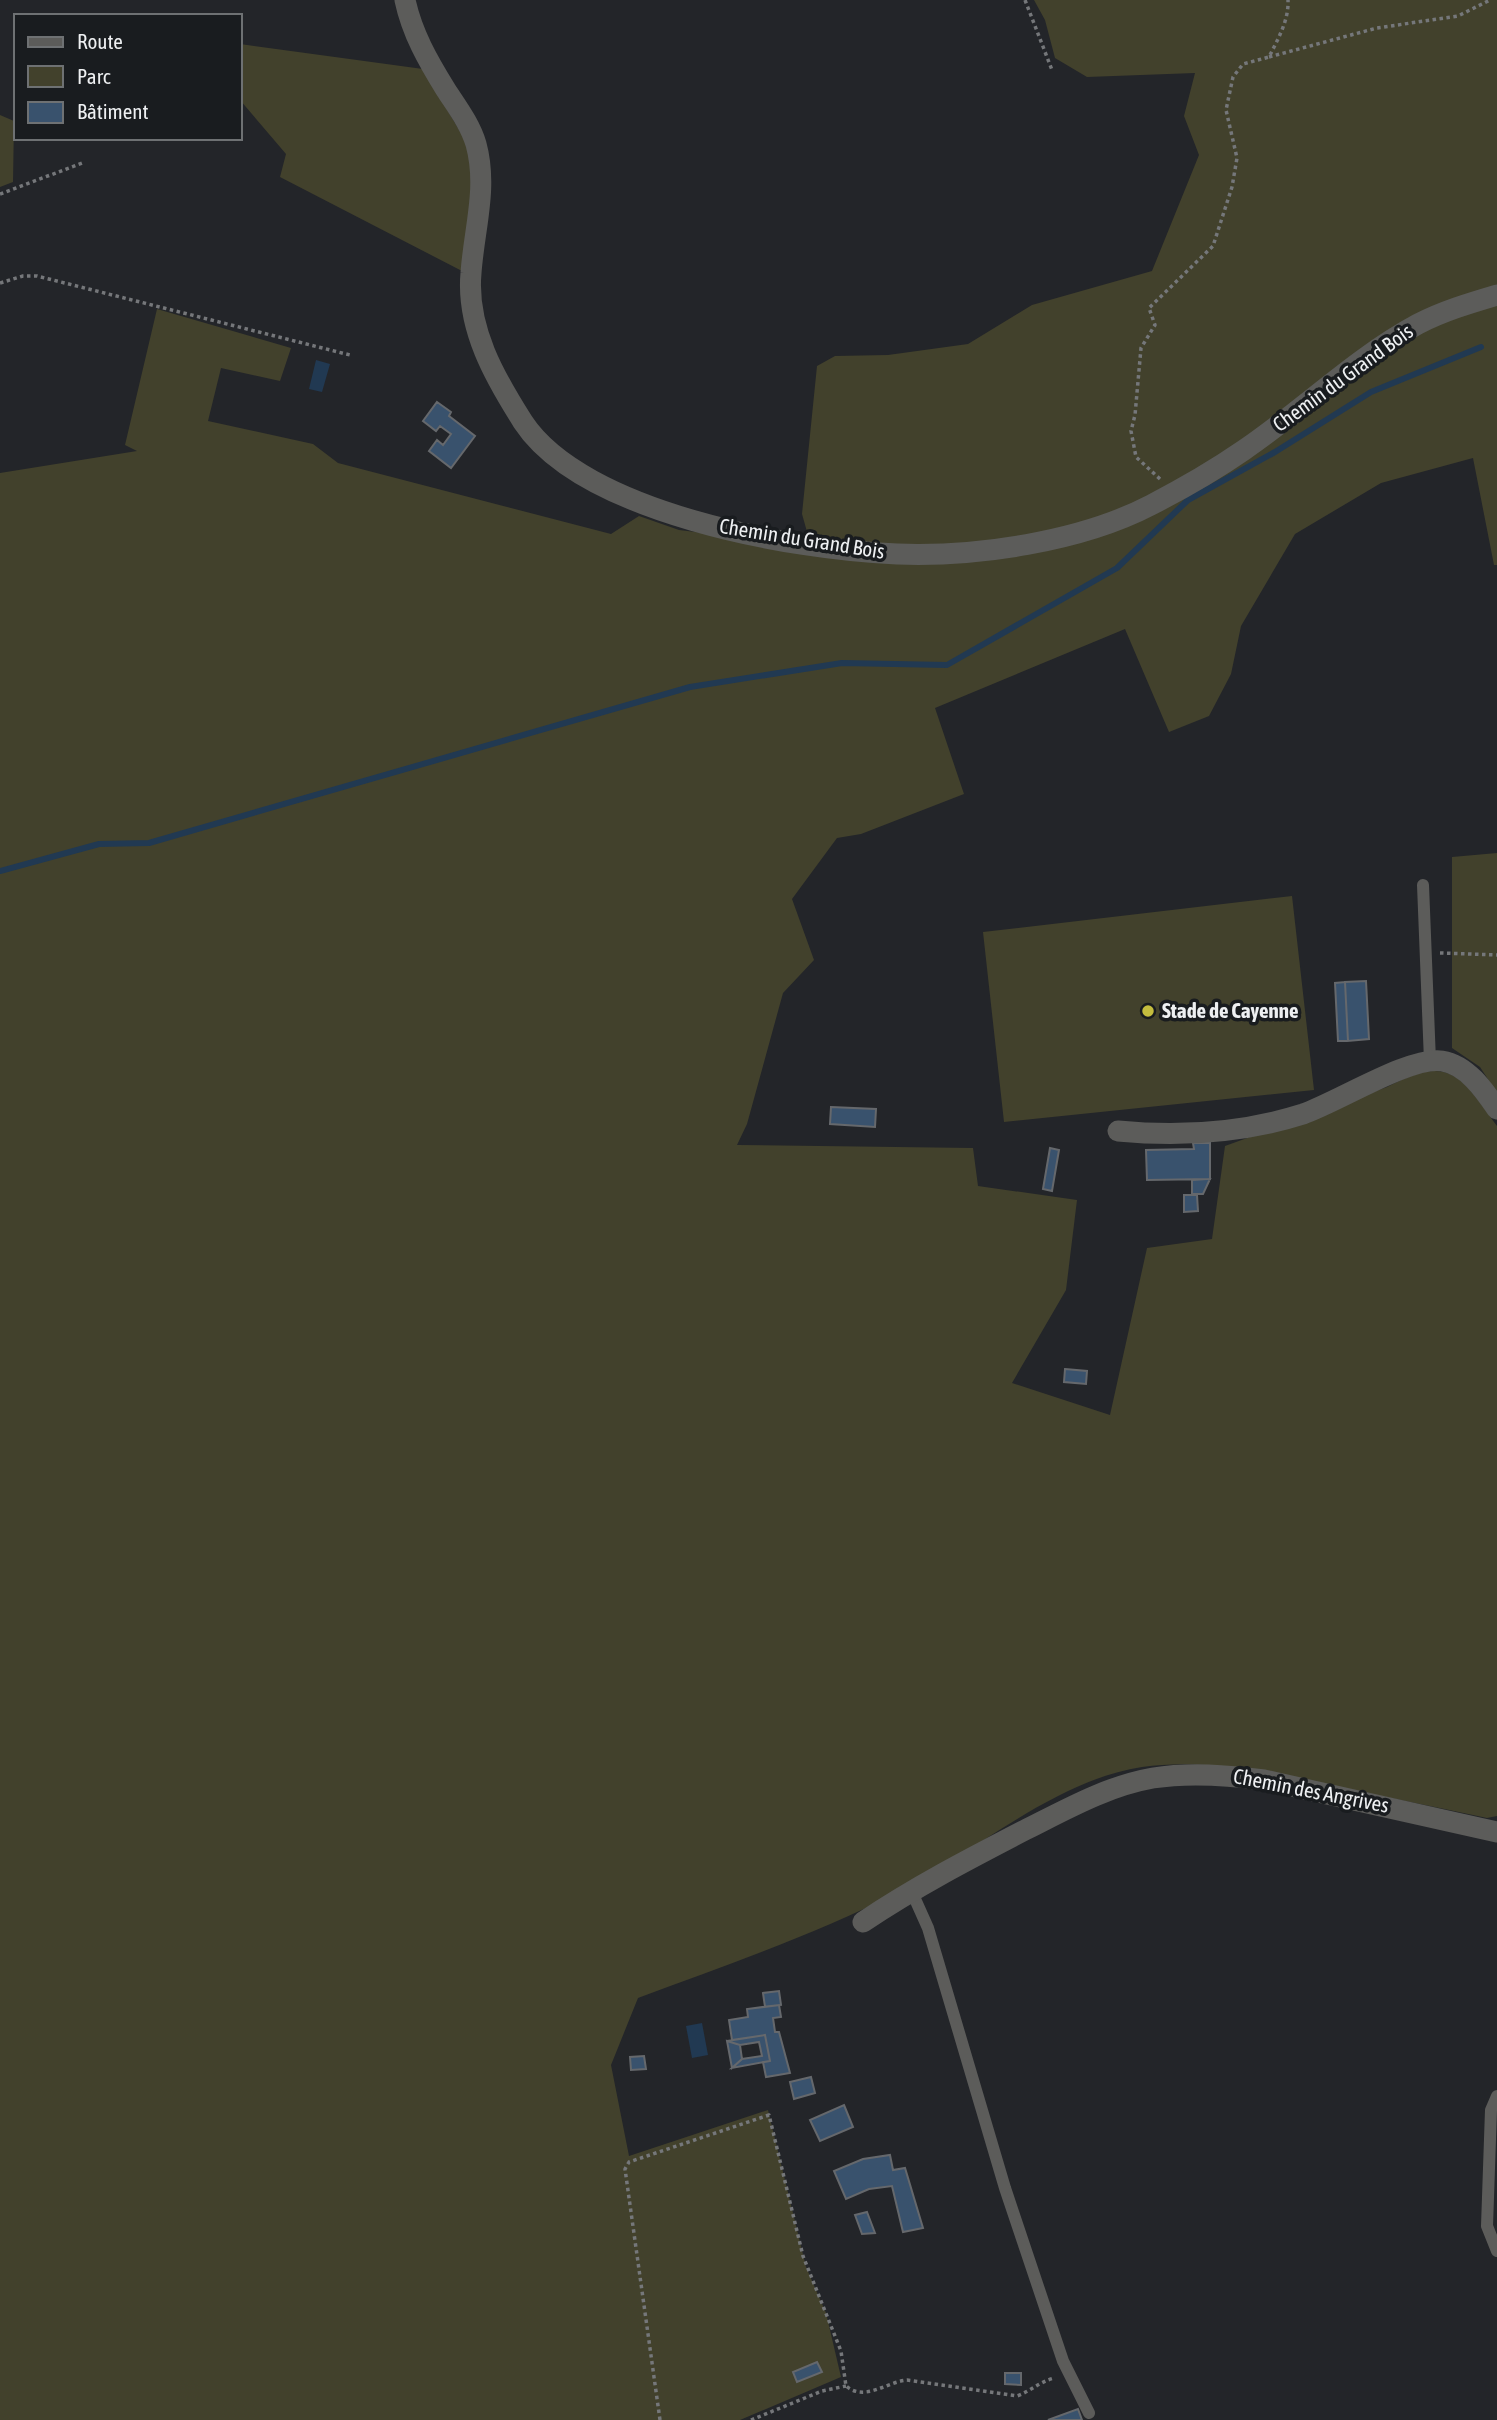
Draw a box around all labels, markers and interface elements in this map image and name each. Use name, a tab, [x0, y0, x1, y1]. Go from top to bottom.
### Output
legend	[14, 14, 242, 140]
text: Route	[77, 29, 123, 53]
text: Parc	[77, 64, 111, 88]
text: Bâtiment	[77, 99, 148, 123]
street label: Chemin du Grand Bois	[1268, 318, 1417, 436]
street label: Chemin du Grand Bois	[718, 513, 886, 563]
place label: Stade de Cayenne	[1162, 998, 1298, 1022]
marker: Stade de Cayenne	[1140, 1003, 1156, 1019]
street label: Chemin des Angrives	[1231, 1763, 1391, 1817]

